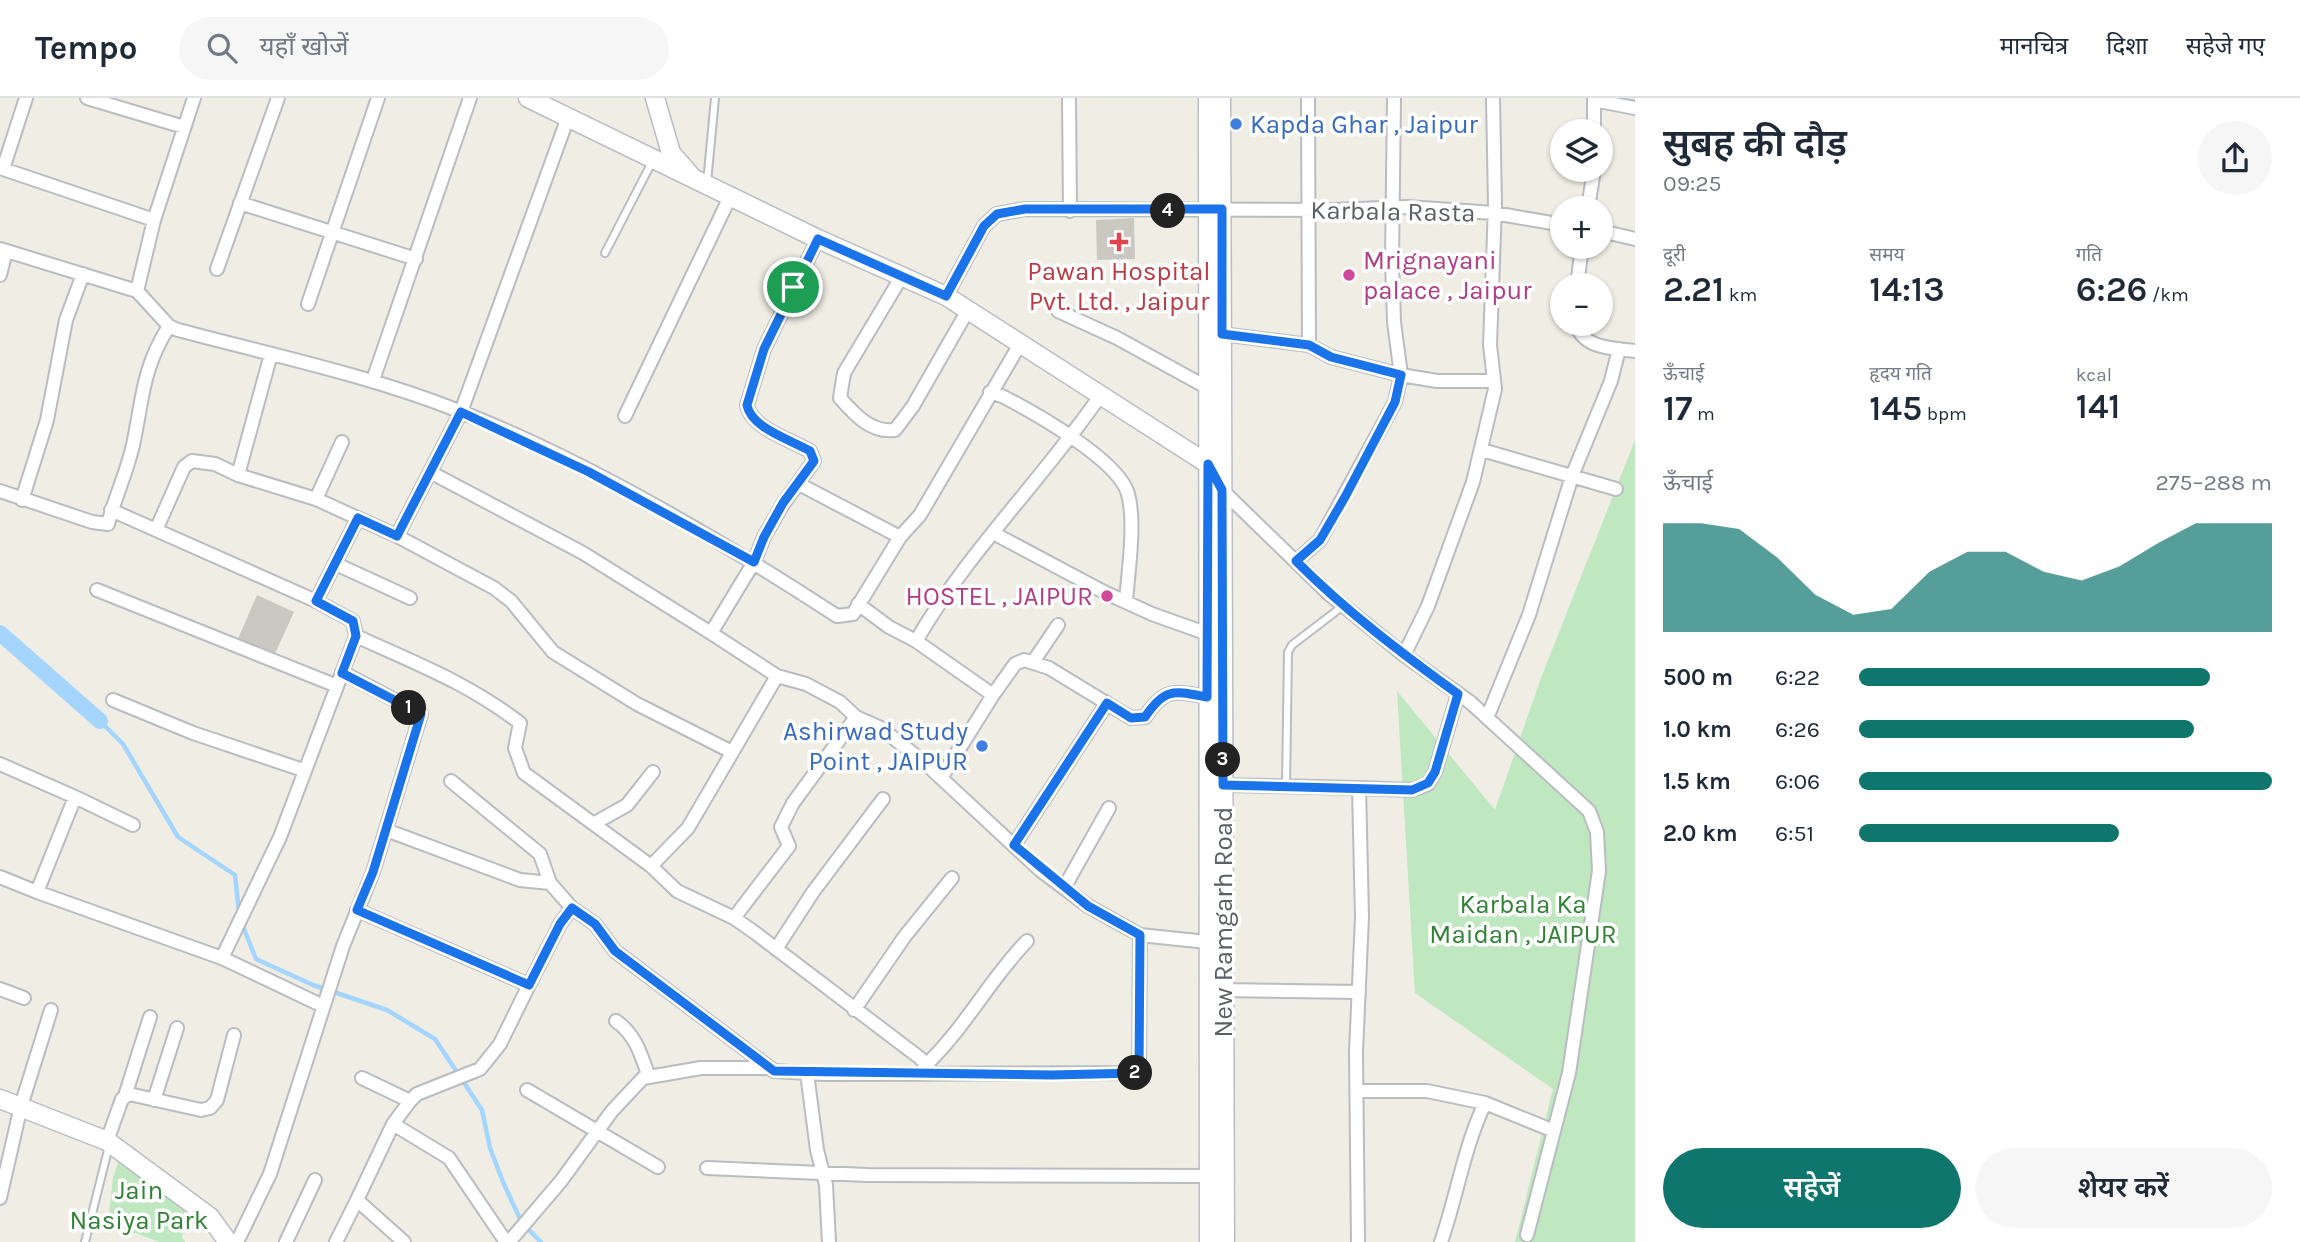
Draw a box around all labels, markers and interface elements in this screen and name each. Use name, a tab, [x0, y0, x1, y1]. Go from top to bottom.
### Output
search box	[179, 17, 669, 80]
text: Tempo	[35, 29, 137, 67]
icon: search	[203, 29, 241, 67]
text: यहाँ खोजें	[259, 31, 349, 62]
text: मानचित्र	[2000, 32, 2068, 60]
text: दिशा	[2106, 32, 2148, 60]
text: सहेजे गए	[2186, 32, 2265, 60]
place label: Kapda Ghar , Jaipur	[1250, 109, 1479, 140]
marker: Kapda Ghar , Jaipur	[1228, 116, 1244, 132]
map controls	[1550, 119, 1613, 336]
button: layers	[1550, 119, 1613, 182]
text: सुबह की दौड़	[1663, 121, 1847, 166]
button: share	[2198, 121, 2272, 195]
text: 09:25	[1663, 170, 1722, 197]
pin: 4	[1150, 194, 1186, 228]
street label: Karbala Rasta	[1310, 195, 1476, 228]
button: +	[1550, 196, 1613, 259]
text: 4	[1162, 199, 1173, 221]
marker: Pawan Hospital Pvt. Ltd. , Jaipur	[1109, 232, 1129, 252]
text: दूरी	[1663, 244, 1686, 266]
text: समय	[1869, 244, 1905, 266]
text: गति	[2076, 244, 2102, 266]
place label: Mrignayani palace , Jaipur	[1363, 245, 1532, 306]
place label: Pawan Hospital Pvt. Ltd. , Jaipur	[1027, 256, 1211, 317]
pin	[763, 257, 823, 317]
marker: Mrignayani palace , Jaipur	[1341, 267, 1357, 283]
icon: arrive	[774, 268, 812, 306]
text: 2.21	[1663, 269, 1724, 310]
text: 14:13	[1869, 269, 1945, 310]
text: 6:26	[2076, 269, 2147, 310]
button: −	[1550, 273, 1613, 336]
text: km	[1724, 284, 1757, 306]
text: /km	[2147, 284, 2189, 306]
text: ऊँचाई	[1663, 363, 1704, 385]
text: हृदय गति	[1869, 363, 1932, 385]
text: kcal	[2076, 364, 2112, 386]
text: 141	[2076, 386, 2121, 427]
text: 17	[1663, 388, 1692, 429]
text: 145	[1869, 388, 1922, 429]
text: m	[1692, 403, 1715, 425]
text: bpm	[1922, 403, 1967, 425]
text: ऊँचाई	[1663, 469, 1713, 496]
text: 275–288 m	[2155, 469, 2272, 496]
place label: HOSTEL , JAIPUR	[906, 581, 1093, 612]
marker: HOSTEL , JAIPUR	[1099, 588, 1115, 604]
text: 500 m	[1663, 664, 1733, 691]
text: 6:22	[1775, 664, 1820, 691]
pin: 1	[392, 690, 426, 726]
text: 1	[405, 696, 412, 718]
place label: Ashirwad Study Point , JAIPUR	[783, 716, 968, 777]
text: 1.0 km	[1663, 716, 1732, 743]
text: 6:26	[1775, 716, 1820, 743]
marker: Ashirwad Study Point , JAIPUR	[974, 738, 990, 754]
pin: 3	[1206, 742, 1240, 778]
text: 3	[1217, 748, 1228, 770]
text: 1.5 km	[1663, 768, 1731, 795]
text: 6:06	[1775, 768, 1820, 795]
street label: New Ramgarh Road	[1208, 807, 1239, 1037]
text: 2.0 km	[1663, 820, 1738, 847]
text: 6:51	[1775, 820, 1814, 847]
park label: Karbala Ka Maidan , JAIPUR	[1429, 889, 1617, 950]
pin: 2	[1118, 1056, 1152, 1090]
text: 2	[1129, 1061, 1140, 1083]
button: सहेजें	[1663, 1148, 1961, 1228]
button: शेयर करें	[1975, 1148, 2272, 1228]
park label: Jain Nasiya Park	[70, 1175, 208, 1236]

